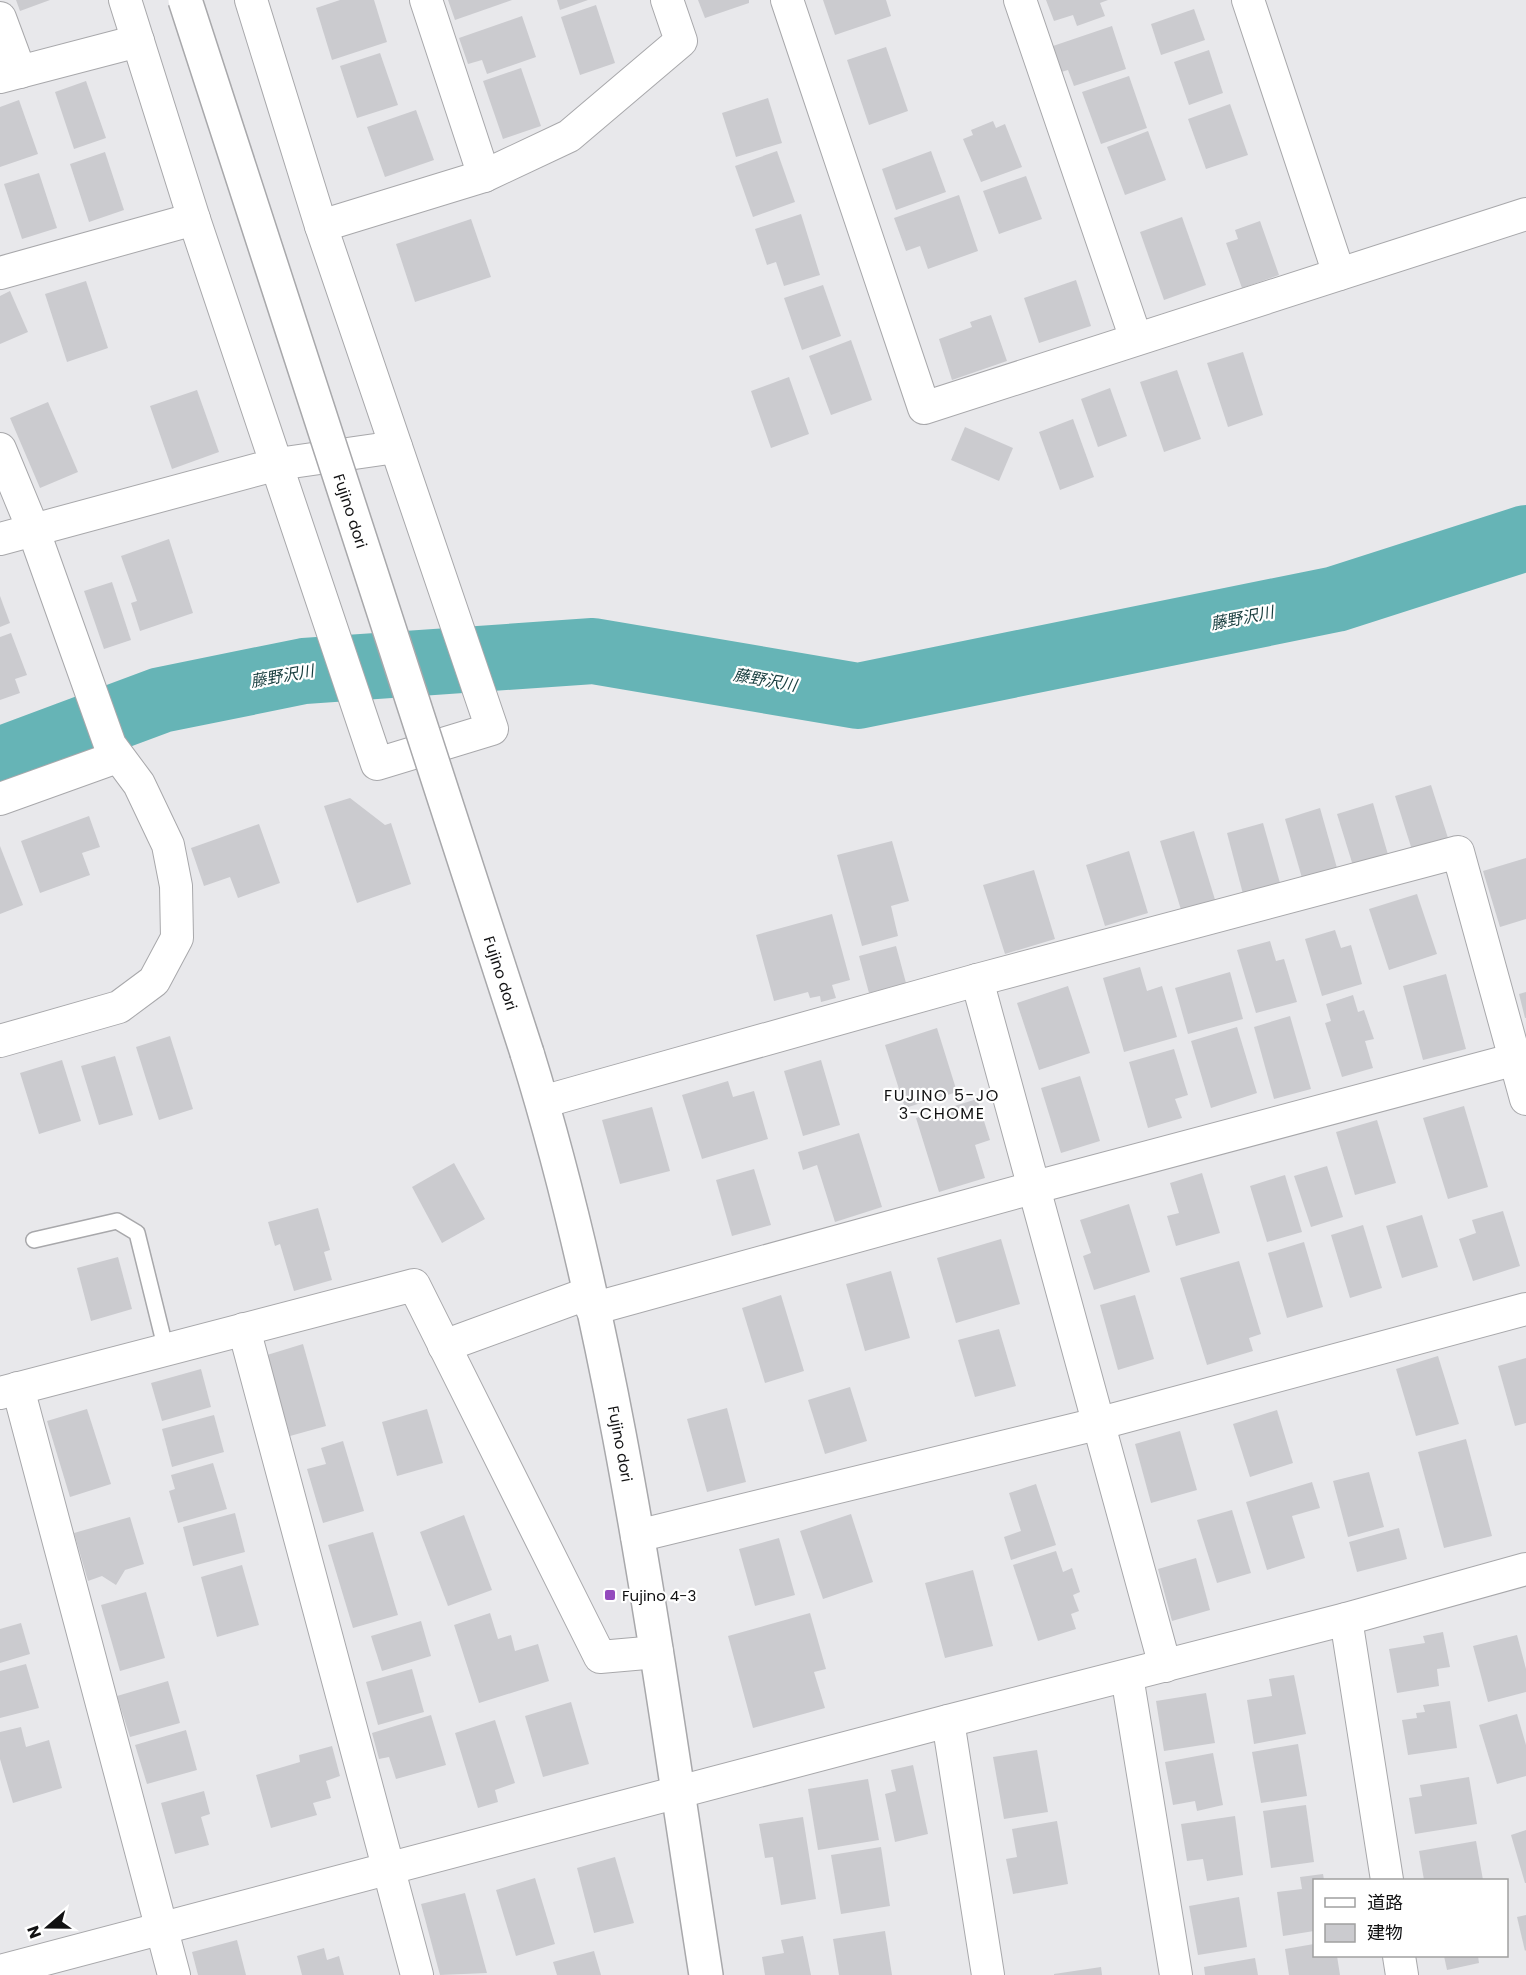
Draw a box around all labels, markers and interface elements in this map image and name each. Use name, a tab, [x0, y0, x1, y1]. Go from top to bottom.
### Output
street label: Fujino dori	[329, 471, 373, 551]
water label: 藤野沢川	[1208, 600, 1278, 635]
water label: 藤野沢川	[248, 659, 317, 693]
water label: 藤野沢川	[731, 663, 800, 697]
street label: Fujino dori	[479, 933, 523, 1013]
district label: FUJINO 5-JO 3-CHOME	[884, 1084, 1000, 1125]
street label: Fujino dori	[603, 1404, 638, 1483]
place label: Fujino 4-3	[622, 1585, 696, 1606]
marker: Fujino 4-3	[603, 1588, 617, 1602]
legend	[1313, 1879, 1508, 1957]
text: 道路	[1367, 1890, 1403, 1915]
north arrow	[18, 1897, 78, 1957]
text: 建物	[1367, 1920, 1403, 1945]
text: N	[22, 1922, 47, 1942]

